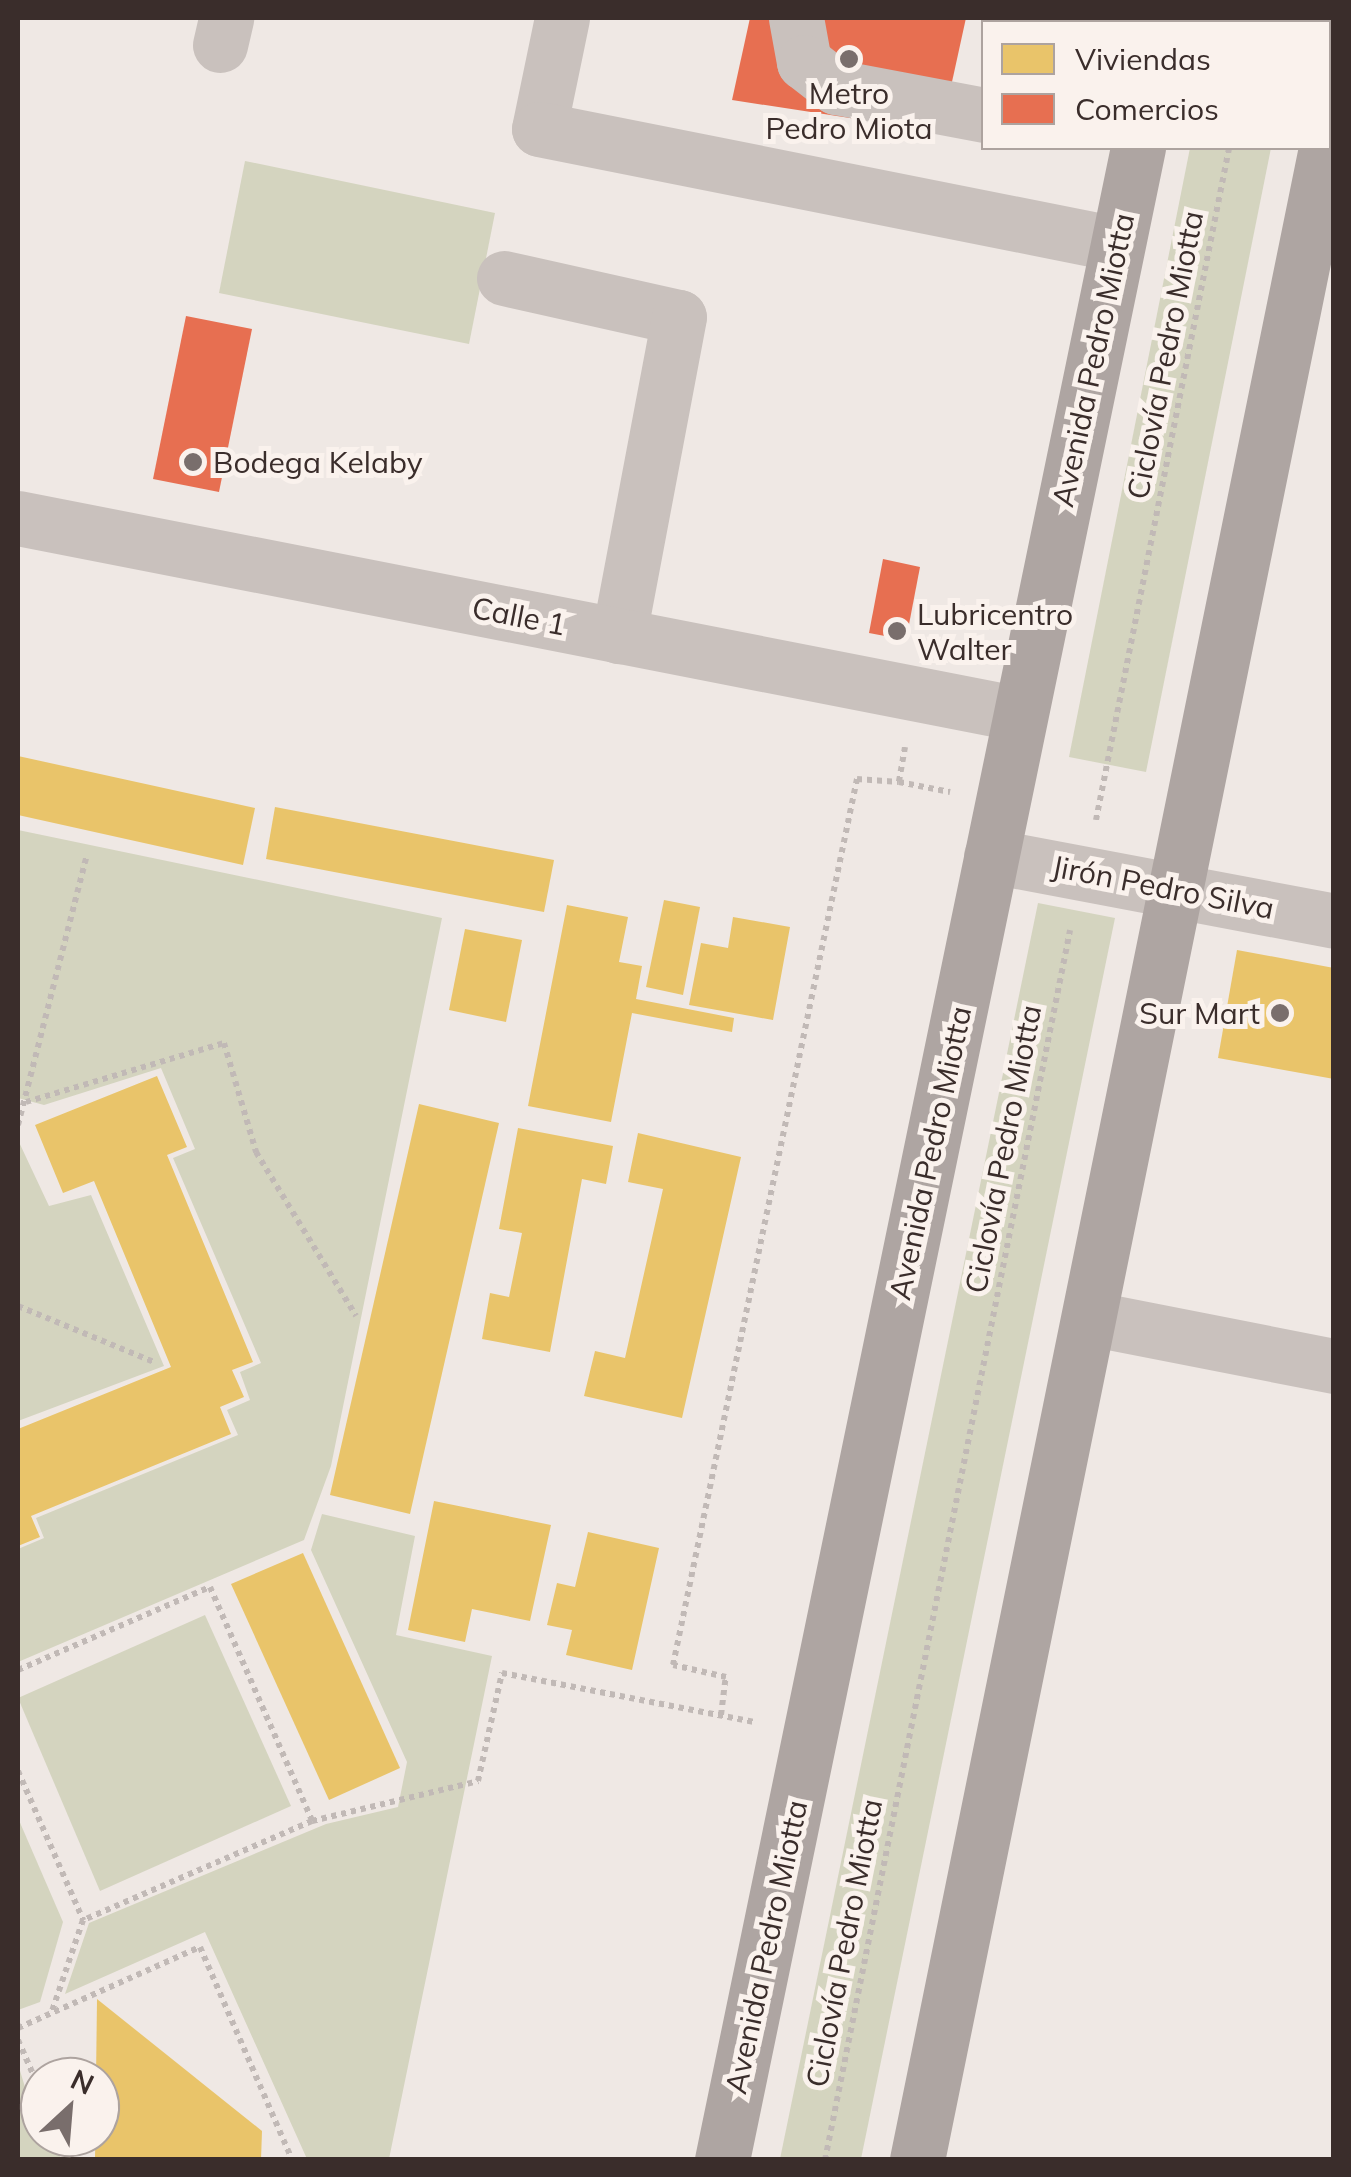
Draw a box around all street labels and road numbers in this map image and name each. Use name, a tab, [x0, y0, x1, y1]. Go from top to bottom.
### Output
street label: Ciclovía Pedro Miotta	[1119, 208, 1211, 502]
street label: Avenida Pedro Miotta	[1044, 210, 1142, 510]
street label: Calle 1	[469, 589, 569, 643]
street label: Jirón Pedro Silva	[1049, 848, 1277, 926]
street label: Ciclovía Pedro Miotta	[957, 1002, 1049, 1296]
street label: Avenida Pedro Miotta	[881, 1003, 979, 1303]
street label: Ciclovía Pedro Miotta	[798, 1796, 890, 2090]
street label: Avenida Pedro Miotta	[717, 1797, 815, 2097]

